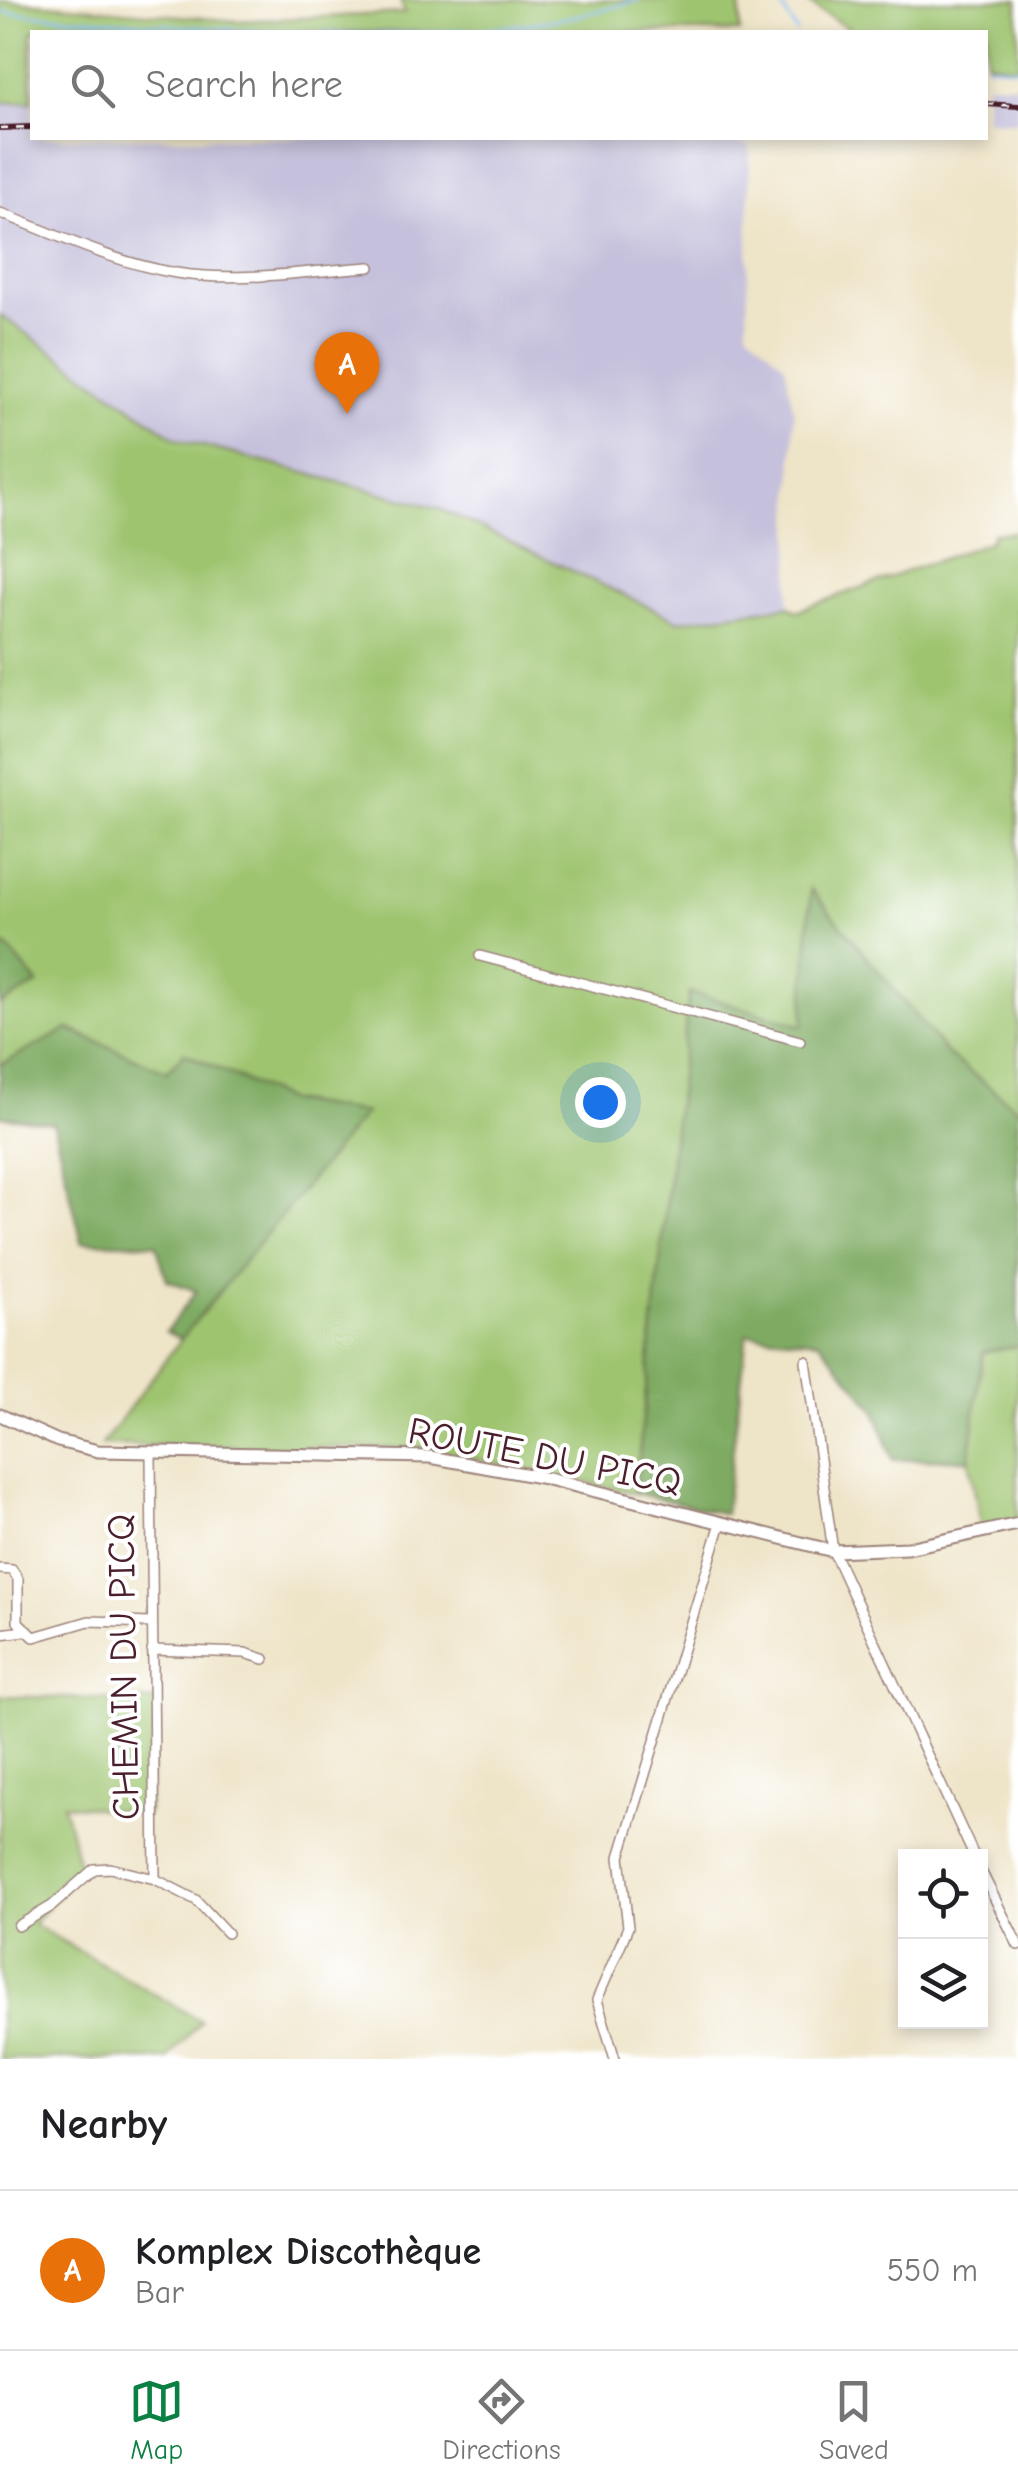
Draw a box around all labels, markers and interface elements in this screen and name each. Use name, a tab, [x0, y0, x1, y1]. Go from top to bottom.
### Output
search box	[30, 30, 988, 140]
icon: search	[65, 58, 120, 113]
text: Search here	[145, 63, 343, 107]
pin: A	[314, 332, 380, 414]
your location	[575, 1077, 626, 1128]
street label: ROUTE DU PICQ	[405, 1409, 685, 1505]
street label: CHEMIN DU PICQ	[99, 1513, 149, 1821]
map controls	[898, 1849, 988, 2029]
button: locate	[898, 1849, 988, 1939]
button: layers	[898, 1939, 988, 2029]
text: Nearby	[40, 2100, 167, 2149]
text: Komplex Discothèque	[135, 2230, 481, 2274]
text: A	[64, 2252, 81, 2289]
text: 550 m	[887, 2252, 978, 2289]
text: Bar	[135, 2274, 184, 2311]
tab: Map	[129, 2374, 184, 2466]
tab: Directions	[442, 2374, 561, 2466]
tab: Saved	[819, 2374, 889, 2466]

